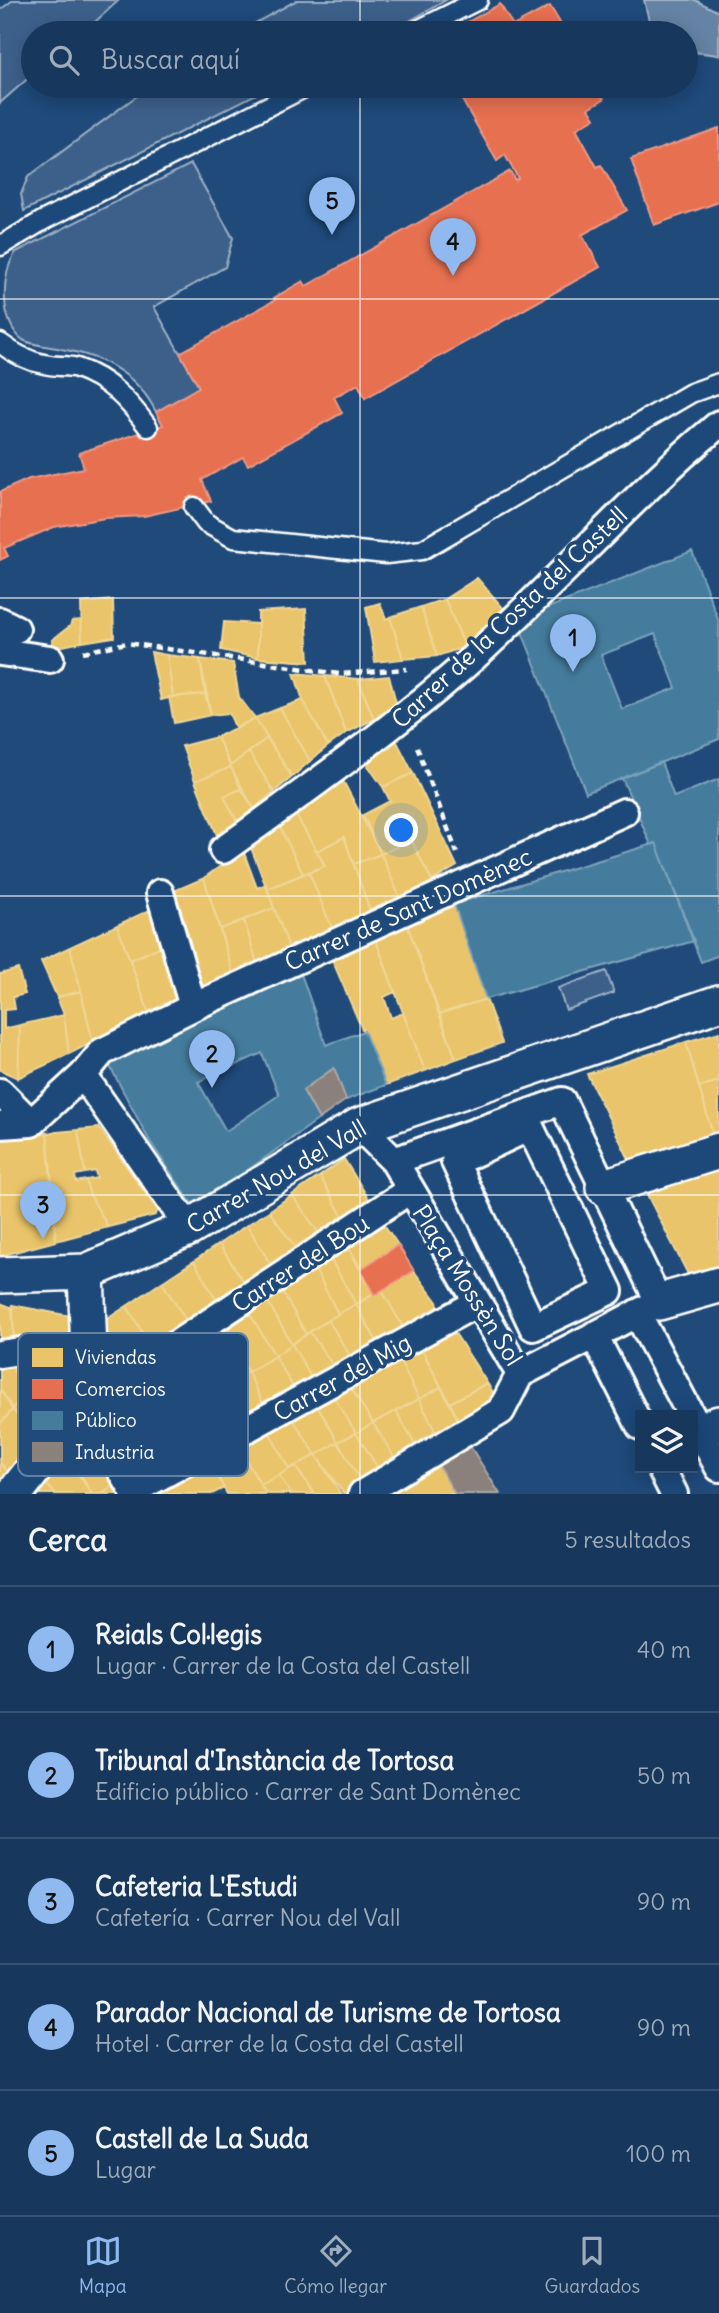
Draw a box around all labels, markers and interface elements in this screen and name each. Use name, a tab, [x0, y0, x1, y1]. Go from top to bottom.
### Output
search box	[21, 21, 698, 98]
icon: search	[45, 41, 83, 79]
text: Buscar aquí	[101, 43, 240, 76]
pin: 5	[309, 177, 355, 235]
pin: 4	[430, 218, 476, 276]
street label: Carrer de la Costa del Castell	[385, 500, 633, 734]
pin: 1	[550, 614, 596, 672]
your location	[384, 813, 418, 847]
street label: Carrer de Sant Domènec	[280, 841, 536, 977]
pin: 2	[189, 1030, 235, 1088]
street label: Carrer Nou del Vall	[181, 1112, 371, 1240]
pin: 3	[20, 1181, 66, 1239]
street label: Plaça Mossèn Sol	[406, 1199, 530, 1371]
street label: Carrer del Bou	[226, 1207, 374, 1319]
street label: Carrer del Mig	[268, 1327, 416, 1427]
legend	[18, 1333, 248, 1476]
text: Viviendas	[75, 1345, 157, 1369]
text: Comercios	[75, 1377, 166, 1401]
text: Público	[75, 1408, 137, 1432]
map controls	[635, 1410, 698, 1473]
button: layers	[635, 1410, 698, 1473]
text: Industria	[75, 1440, 154, 1464]
text: Cerca	[28, 1521, 107, 1559]
text: 5 resultados	[564, 1525, 691, 1554]
text: Reials Col·legis	[95, 1618, 262, 1651]
text: 1	[46, 1635, 56, 1664]
text: 40 m	[637, 1635, 691, 1664]
text: Lugar · Carrer de la Costa del Castell	[95, 1651, 470, 1680]
text: Tribunal d'Instància de Tortosa	[95, 1744, 454, 1777]
text: 2	[45, 1761, 57, 1790]
text: 50 m	[637, 1761, 691, 1790]
text: Edificio público · Carrer de Sant Domènec	[95, 1777, 521, 1806]
text: Cafeteria L'Estudi	[95, 1870, 298, 1903]
text: 3	[44, 1887, 58, 1916]
text: 90 m	[637, 1887, 691, 1916]
text: Cafetería · Carrer Nou del Vall	[95, 1903, 400, 1932]
text: Parador Nacional de Turisme de Tortosa	[95, 1996, 561, 2029]
text: 4	[44, 2013, 58, 2042]
text: 90 m	[637, 2013, 691, 2042]
text: Hotel · Carrer de la Costa del Castell	[95, 2029, 464, 2058]
text: Castell de La Suda	[95, 2122, 309, 2155]
text: 5	[44, 2139, 58, 2168]
text: 100 m	[626, 2139, 691, 2168]
text: Lugar	[95, 2155, 156, 2184]
tab: Mapa	[79, 2232, 127, 2298]
tab: Cómo llegar	[284, 2232, 387, 2298]
tab: Guardados	[545, 2232, 640, 2298]

